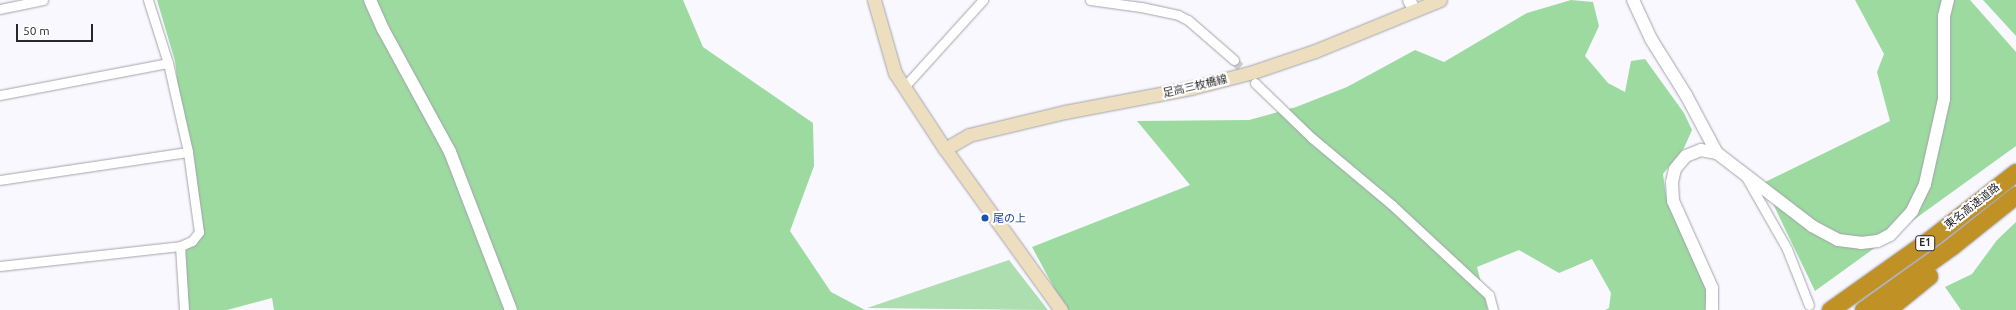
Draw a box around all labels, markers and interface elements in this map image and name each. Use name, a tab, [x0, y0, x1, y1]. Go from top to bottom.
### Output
scale bar	[18, 16, 95, 42]
text: 50 m	[23, 24, 50, 37]
street label: 足高三枚橋線	[1161, 72, 1229, 100]
street label: 東名高速道路	[1942, 180, 2002, 232]
place label: 尾の上	[993, 211, 1026, 225]
marker: 尾の上	[980, 213, 990, 223]
road number: E1	[1915, 235, 1935, 251]

